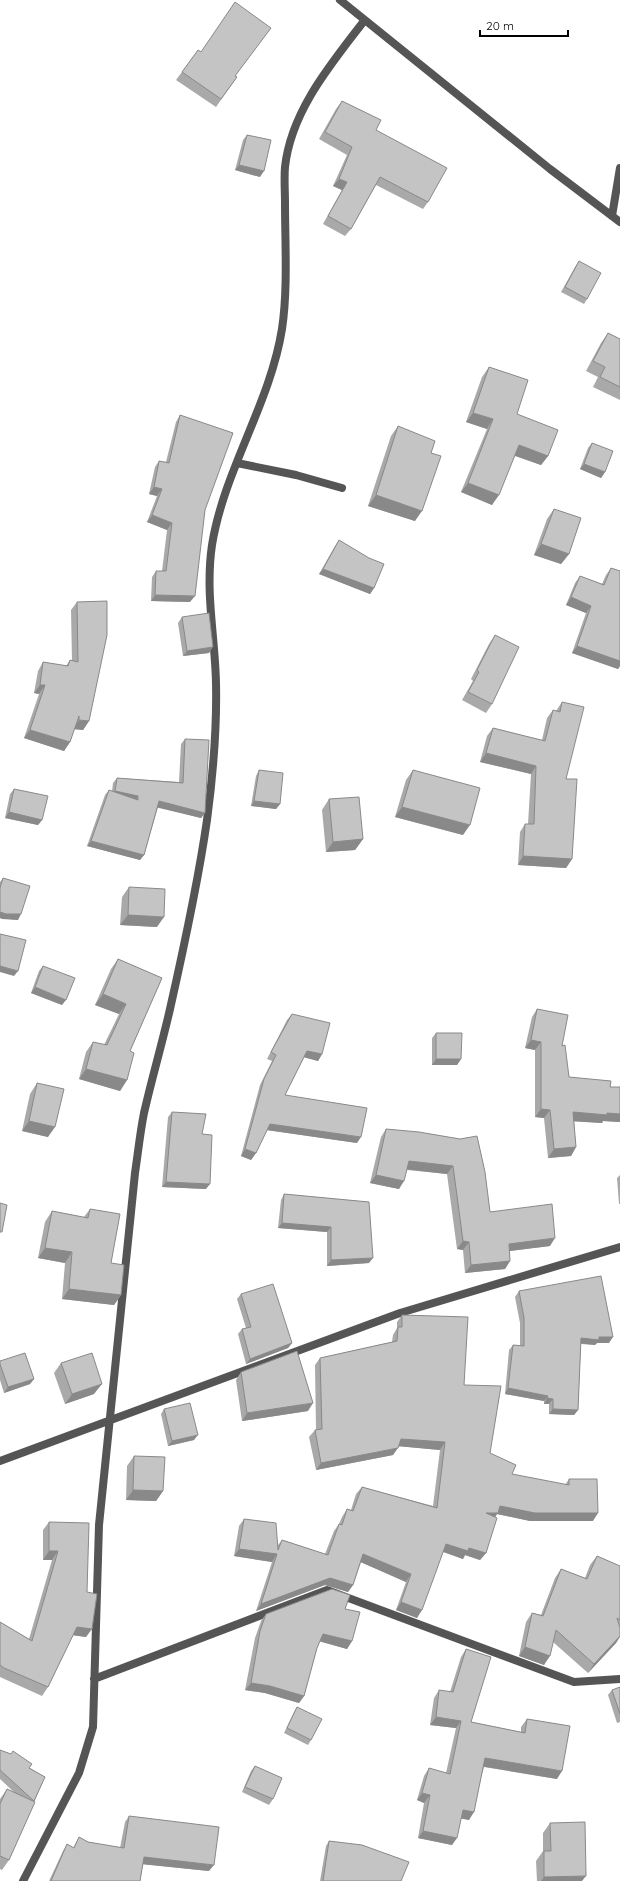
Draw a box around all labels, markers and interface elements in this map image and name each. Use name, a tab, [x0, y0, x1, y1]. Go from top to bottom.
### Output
scale bar	[480, 12, 568, 38]
text: 20 m	[486, 18, 514, 33]

